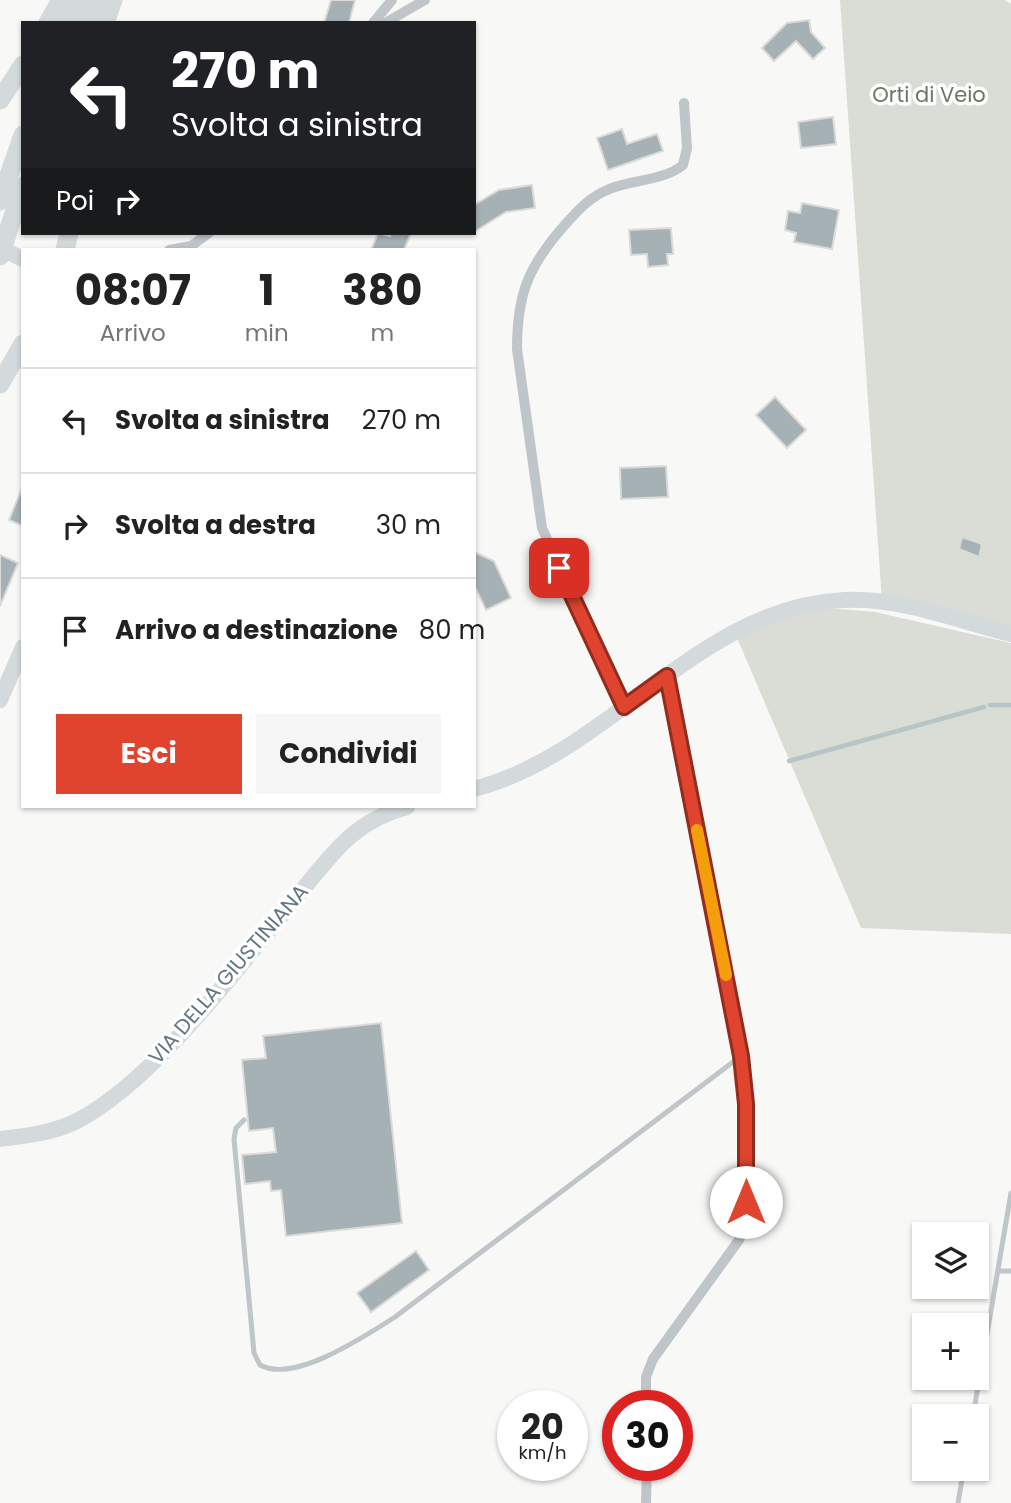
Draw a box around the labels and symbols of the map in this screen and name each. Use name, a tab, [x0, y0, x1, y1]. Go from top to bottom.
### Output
park label: Orti di Veio	[872, 80, 986, 109]
pin	[529, 538, 589, 598]
street label: VIA DELLA GIUSTINIANA	[142, 878, 314, 1070]
position arrow	[709, 1165, 783, 1239]
speed limit sign: 30	[602, 1390, 693, 1481]

